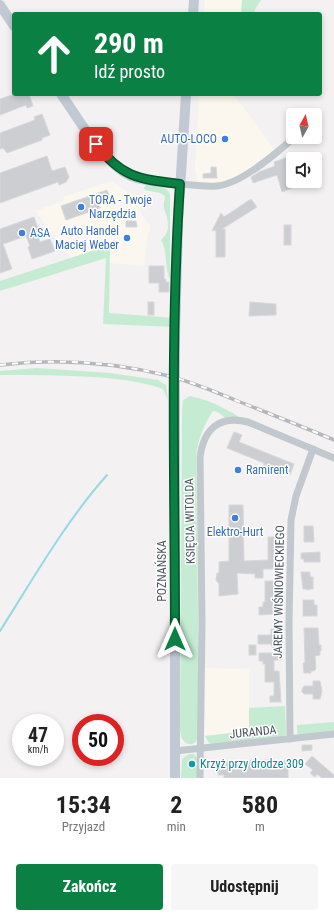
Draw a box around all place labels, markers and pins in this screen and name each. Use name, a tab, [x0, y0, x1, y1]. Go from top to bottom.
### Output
pin	[79, 127, 113, 161]
place label: AUTO-LOCO	[161, 132, 217, 146]
marker: AUTO-LOCO	[220, 134, 230, 144]
place label: TORA - Twoje Narzędzia	[89, 193, 152, 221]
marker: TORA - Twoje Narzędzia	[76, 202, 86, 212]
place label: Auto Handel Maciej Weber	[55, 224, 119, 252]
place label: ASA	[30, 226, 50, 240]
marker: ASA	[17, 228, 27, 238]
marker: Auto Handel Maciej Weber	[122, 233, 132, 243]
place label: Ramirent	[246, 463, 289, 477]
marker: Ramirent	[233, 465, 243, 475]
marker: Elektro-Hurt	[230, 513, 240, 523]
place label: Elektro-Hurt	[207, 525, 264, 539]
place label: Krzyż przy drodze 309	[200, 757, 304, 771]
marker: Krzyż przy drodze 309	[187, 759, 197, 769]

